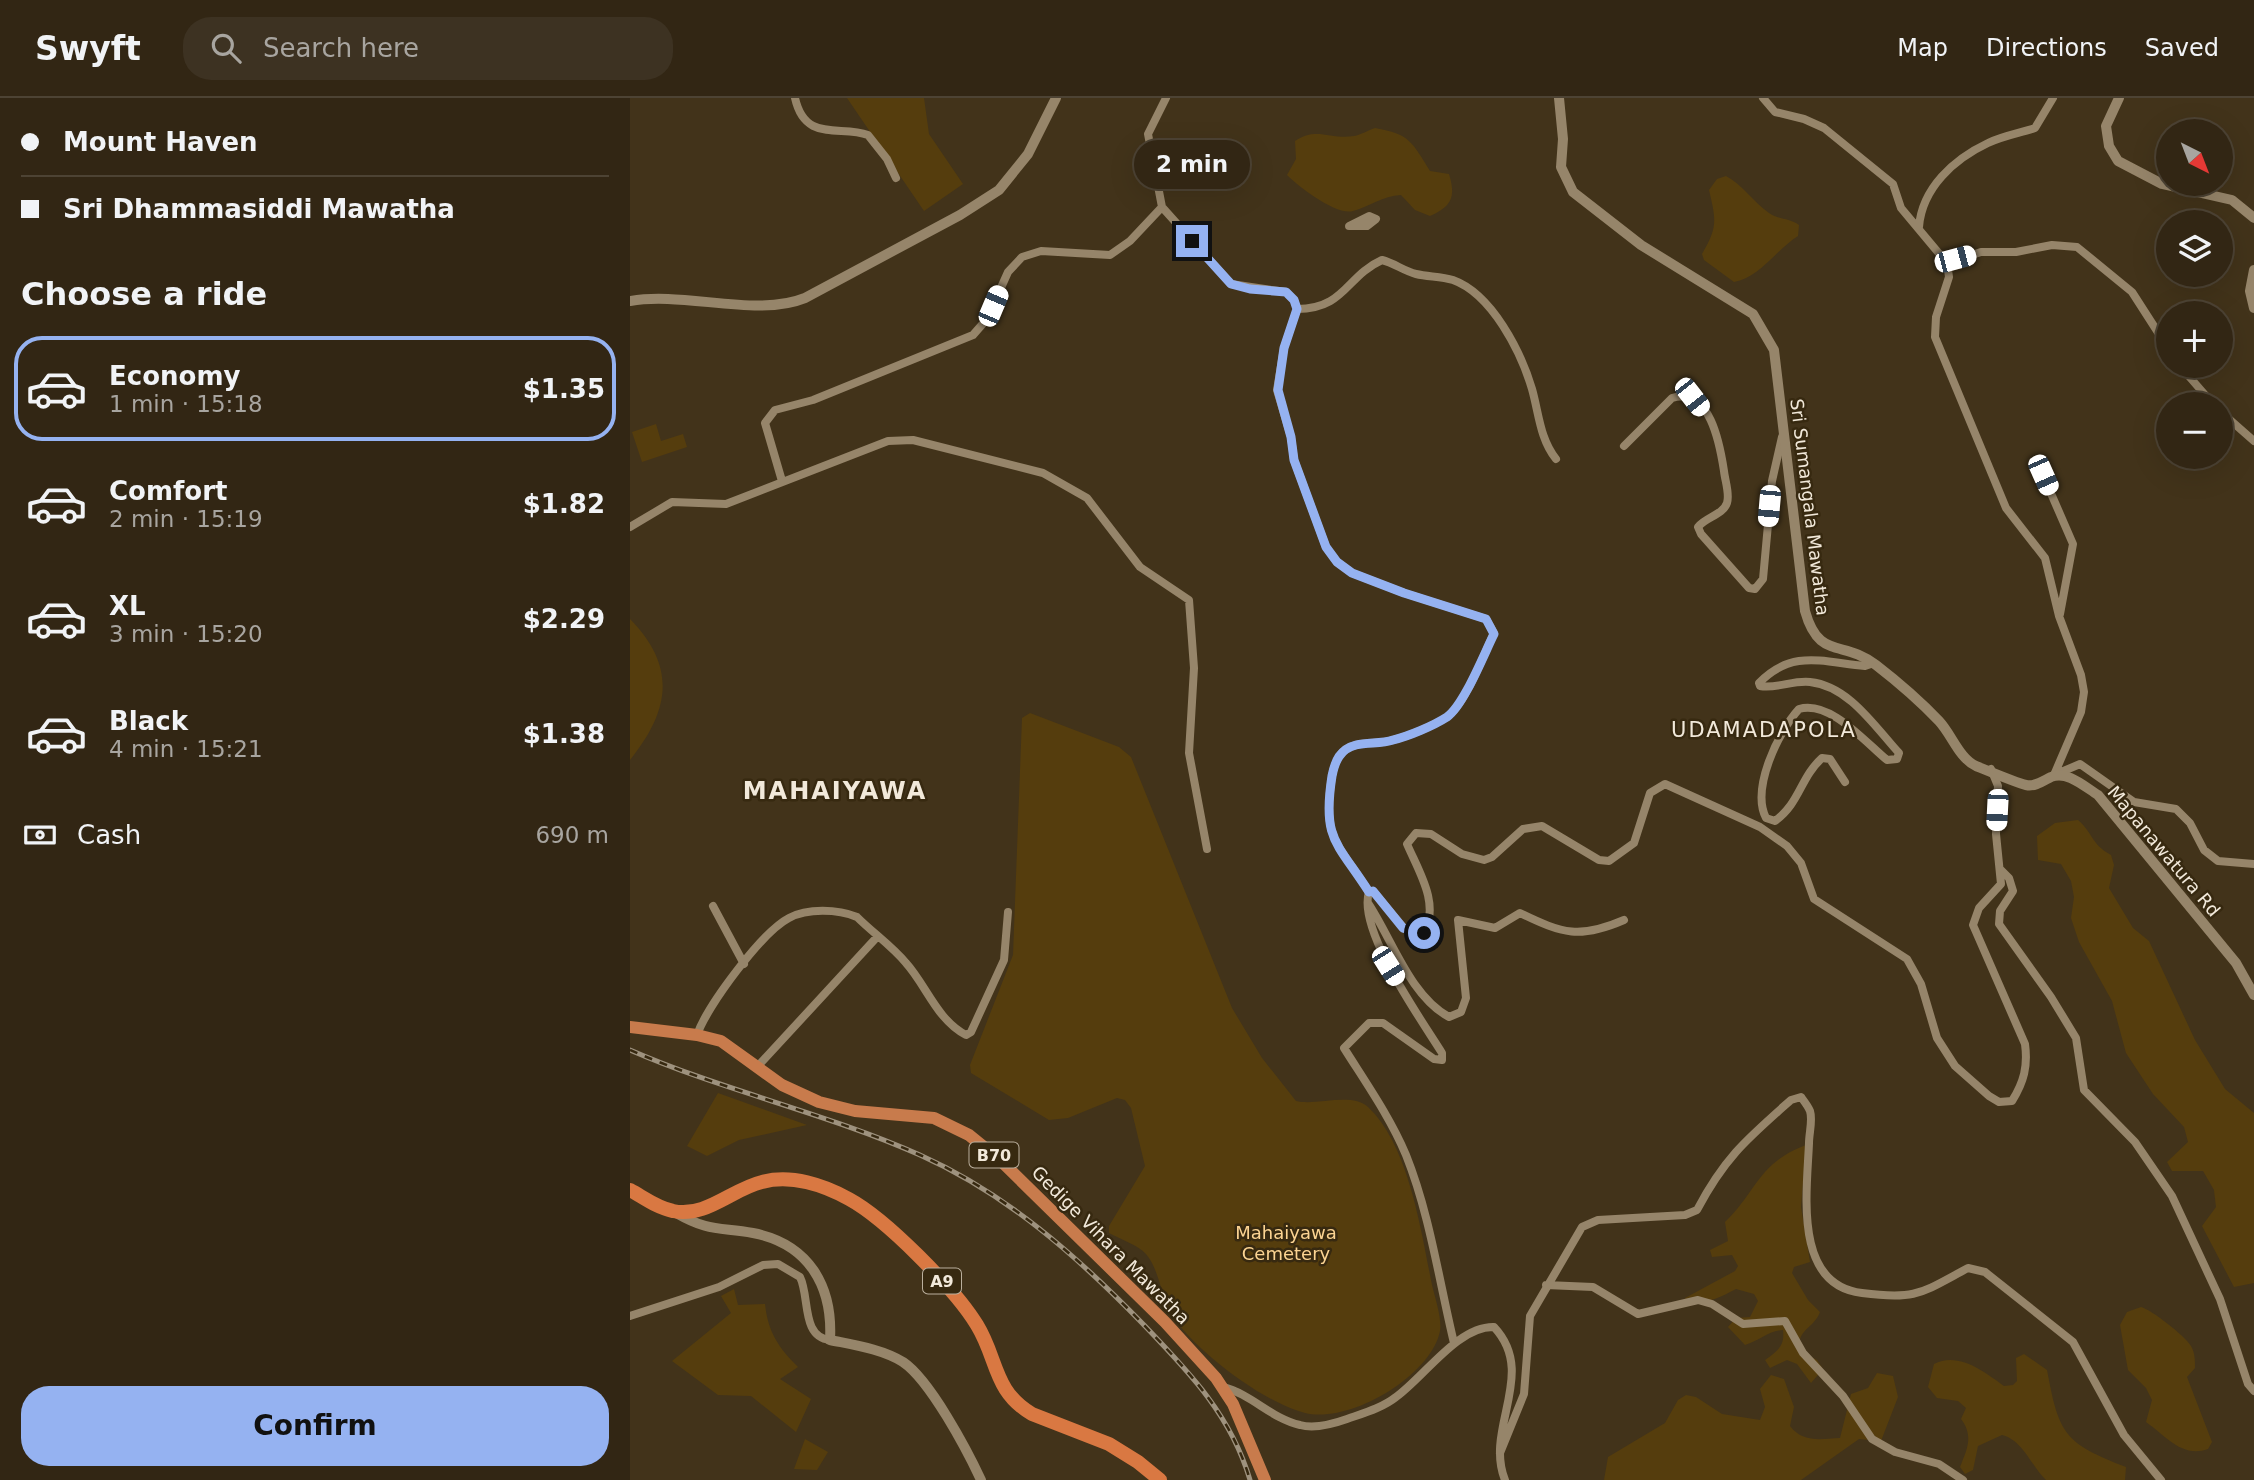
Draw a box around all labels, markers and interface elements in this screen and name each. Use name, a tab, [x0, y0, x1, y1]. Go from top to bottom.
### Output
search box	[183, 17, 673, 80]
text: Swyft	[35, 29, 141, 68]
icon: search	[207, 29, 245, 67]
text: Search here	[263, 33, 419, 63]
text: Map	[1897, 34, 1948, 62]
text: Directions	[1986, 34, 2107, 62]
text: Saved	[2145, 34, 2219, 62]
north arrow	[2156, 119, 2233, 196]
map controls	[2156, 119, 2233, 469]
text: Mount Haven	[63, 127, 258, 157]
callout: 2 min	[1134, 139, 1250, 188]
text: 2 min	[1156, 151, 1228, 177]
text: Sri Dhammasiddi Mawatha	[63, 194, 455, 224]
button: layers	[2156, 210, 2233, 287]
route end	[1176, 225, 1208, 257]
car	[1932, 243, 1979, 275]
text: Choose a ride	[21, 275, 267, 313]
car	[976, 283, 1011, 329]
button: +	[2156, 301, 2233, 378]
icon: car	[25, 357, 88, 420]
text: Economy	[109, 361, 240, 391]
text: $1.35	[523, 374, 605, 404]
car	[1671, 374, 1714, 420]
text: 1 min · 15:18	[109, 391, 263, 417]
button: −	[2156, 392, 2233, 469]
street label: Sri Sumangala Mawatha	[1786, 397, 1834, 617]
car	[2025, 452, 2062, 498]
icon: car	[25, 472, 88, 535]
text: Comfort	[109, 476, 227, 506]
car	[1757, 484, 1782, 528]
text: $1.82	[523, 489, 605, 519]
text: 2 min · 15:19	[109, 506, 263, 532]
icon: car	[25, 587, 88, 650]
text: XL	[109, 591, 146, 621]
text: $2.29	[523, 604, 605, 634]
text: 3 min · 15:20	[109, 621, 263, 647]
icon: car	[25, 702, 88, 765]
text: Black	[109, 706, 188, 736]
district label: UDAMADAPOLA	[1671, 718, 1857, 742]
text: $1.38	[523, 719, 605, 749]
text: 4 min · 15:21	[109, 736, 263, 762]
district label: MAHAIYAWA	[743, 777, 927, 805]
street label: Mapanawatura Rd	[2103, 782, 2225, 920]
car	[1986, 788, 2009, 832]
icon: cash	[21, 816, 59, 854]
text: Cash	[77, 820, 141, 850]
text: 690 m	[535, 822, 609, 848]
route start	[1408, 917, 1440, 949]
car	[1368, 943, 1409, 989]
road number: B70	[970, 1142, 1018, 1168]
street label: Gedige Vihara Mawatha	[1028, 1162, 1194, 1328]
park label: Mahaiyawa Cemetery	[1235, 1222, 1337, 1264]
road number: A9	[923, 1268, 961, 1294]
button: Confirm	[21, 1386, 609, 1466]

